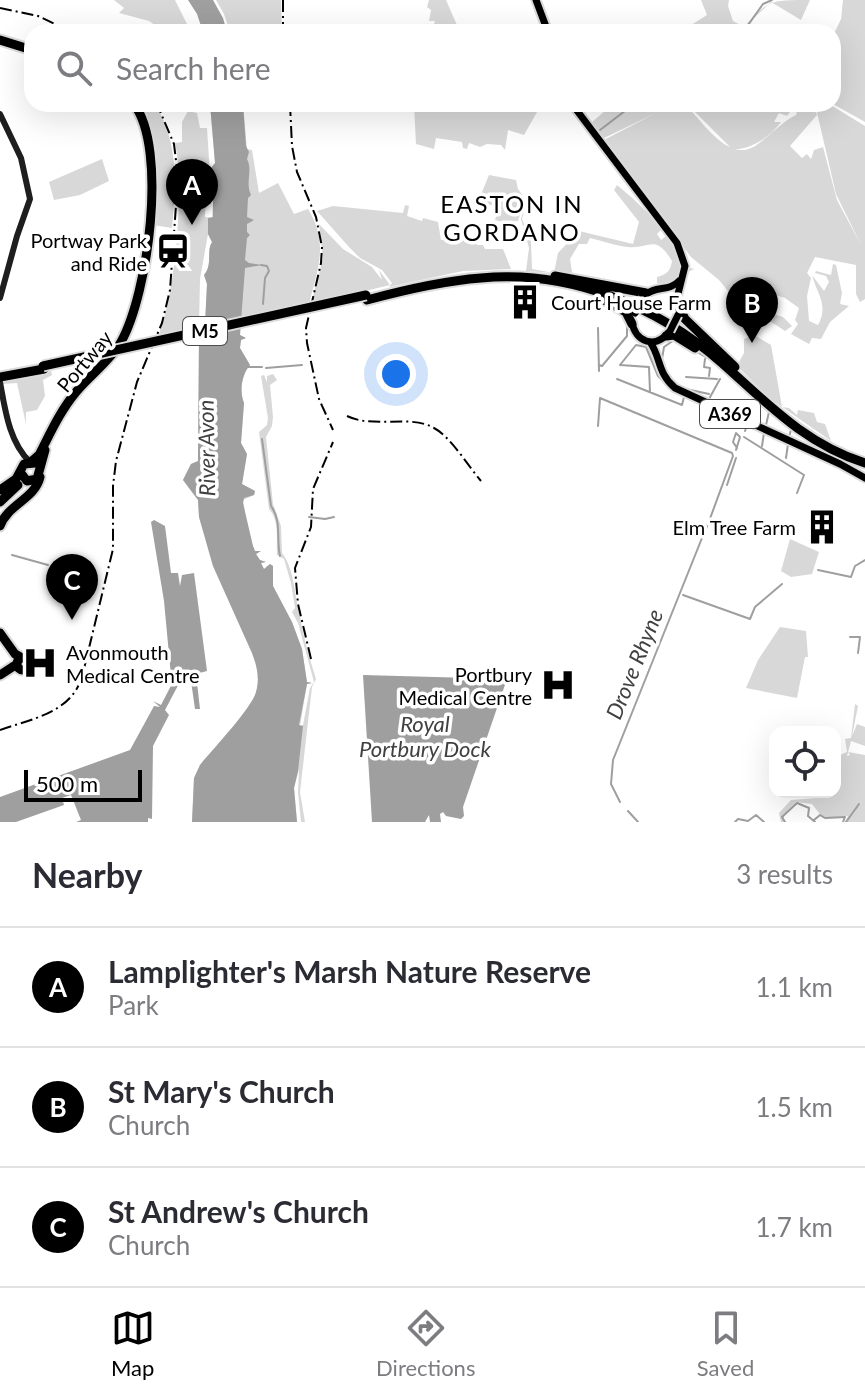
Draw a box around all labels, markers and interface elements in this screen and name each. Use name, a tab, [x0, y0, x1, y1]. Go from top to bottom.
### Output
search box	[24, 24, 841, 112]
icon: search	[52, 46, 96, 90]
text: Search here	[116, 50, 271, 86]
pin: A	[166, 159, 218, 225]
district label: EASTON IN GORDANO	[440, 189, 584, 246]
place label: Portway Park and Ride	[30, 228, 148, 275]
station icon: Portway Park and Ride	[154, 232, 192, 270]
pin: B	[726, 277, 778, 343]
building icon: Court House Farm	[506, 283, 544, 321]
place label: Court House Farm	[551, 290, 712, 314]
road number: M5	[183, 317, 227, 345]
street label: Portway	[51, 325, 117, 397]
your location	[376, 354, 416, 394]
water label: River Avon	[192, 399, 220, 497]
road number: A369	[700, 400, 760, 428]
building icon: Elm Tree Farm	[803, 508, 841, 546]
place label: Elm Tree Farm	[673, 515, 796, 539]
pin: C	[46, 554, 98, 620]
water label: Drove Rhyne	[600, 605, 668, 723]
place label: Avonmouth Medical Centre	[66, 640, 200, 687]
hospital icon: Avonmouth Medical Centre	[21, 644, 59, 682]
place label: Portbury Medical Centre	[399, 662, 533, 709]
hospital icon: Portbury Medical Centre	[539, 666, 577, 704]
water label: Royal Portbury Dock	[359, 710, 492, 762]
map controls	[769, 726, 841, 798]
button: locate	[769, 726, 841, 798]
scale bar	[24, 766, 142, 802]
text: 500 m	[36, 770, 98, 797]
text: Nearby	[32, 854, 143, 895]
text: 3 results	[736, 858, 833, 890]
text: Lamplighter's Marsh Nature Reserve	[108, 953, 591, 989]
text: A	[49, 971, 67, 1003]
text: 1.1 km	[755, 971, 833, 1003]
text: Park	[108, 989, 159, 1021]
text: St Mary's Church	[108, 1073, 335, 1109]
text: B	[49, 1091, 67, 1123]
text: 1.5 km	[755, 1091, 833, 1123]
text: Church	[108, 1109, 190, 1141]
text: St Andrew's Church	[108, 1193, 369, 1229]
text: C	[49, 1211, 67, 1243]
text: 1.7 km	[755, 1211, 833, 1243]
text: Church	[108, 1229, 190, 1261]
tab: Map	[111, 1306, 155, 1381]
tab: Directions	[376, 1306, 475, 1381]
tab: Saved	[697, 1306, 754, 1381]

